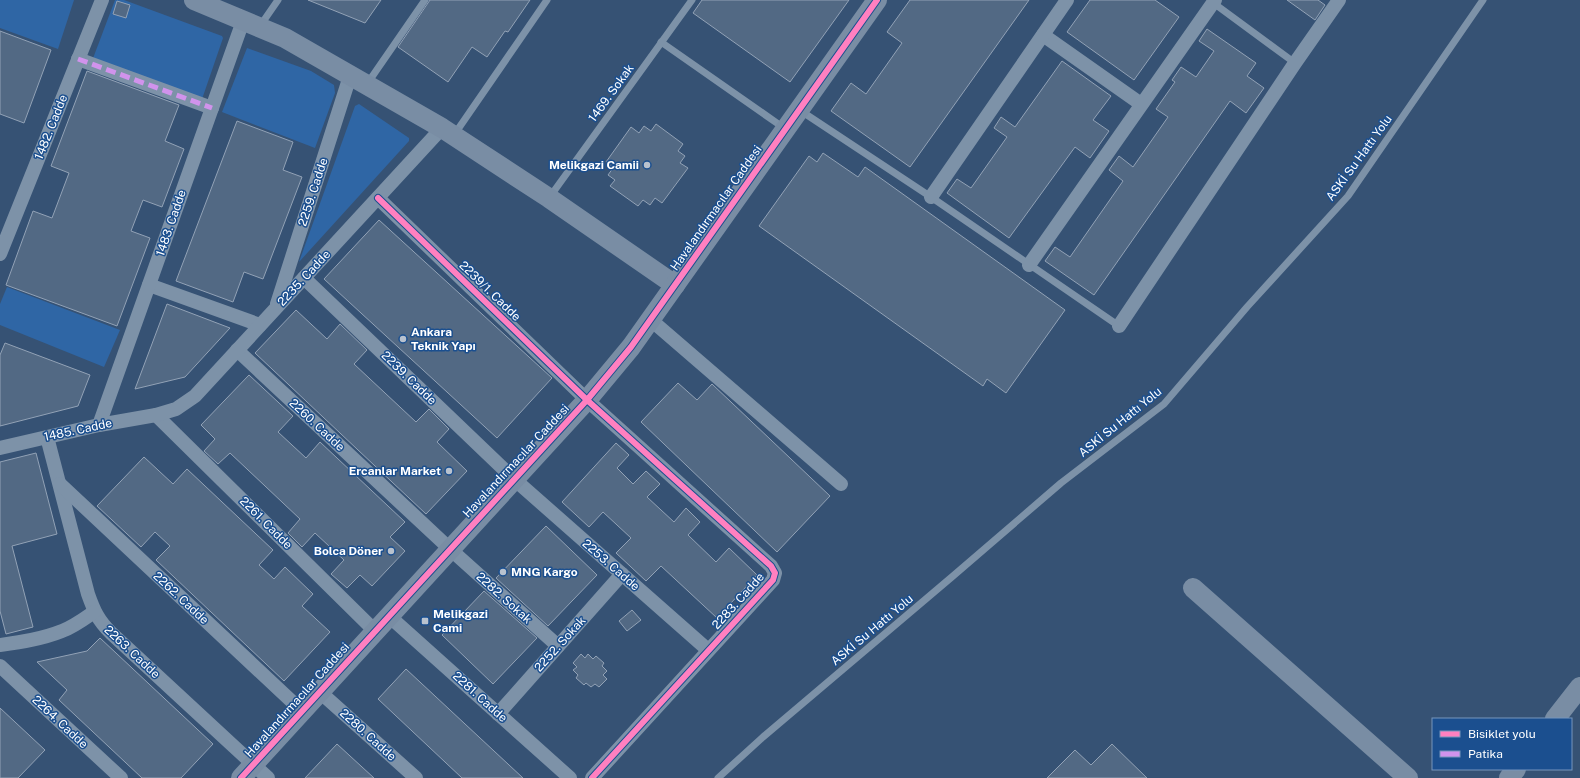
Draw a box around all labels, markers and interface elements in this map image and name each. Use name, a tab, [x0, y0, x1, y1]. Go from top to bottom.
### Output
street label: 1469. Sokak	[585, 61, 637, 124]
street label: 1482. Cadde	[32, 92, 70, 162]
street label: ASKİ Su Hattı Yolu	[1323, 112, 1395, 204]
street label: Havalandırmacılar Caddesi	[667, 143, 765, 273]
street label: 2259. Cadde	[295, 156, 331, 228]
place label: Melikgazi Camii	[549, 158, 639, 172]
marker: Melikgazi Camii	[642, 160, 652, 170]
street label: 1483. Cadde	[153, 188, 189, 258]
street label: 2235. Cadde	[275, 247, 333, 309]
street label: 2239/1. Cadde	[456, 258, 524, 324]
place label: Ankara Teknik Yapı	[411, 325, 476, 353]
marker: Ankara Teknik Yapı	[398, 334, 408, 344]
street label: 2239. Cadde	[379, 348, 439, 408]
street label: ASKİ Su Hattı Yolu	[1076, 384, 1164, 460]
street label: 2260. Cadde	[286, 396, 348, 454]
street label: Havalandırmacılar Caddesi	[460, 402, 572, 520]
street label: 1485. Cadde	[43, 416, 114, 444]
place label: Ercanlar Market	[349, 464, 441, 478]
marker: Ercanlar Market	[444, 466, 454, 476]
street label: 2261. Cadde	[237, 494, 295, 552]
street label: 2253. Cadde	[580, 536, 643, 594]
place label: Bolca Döner	[314, 544, 383, 558]
marker: Bolca Döner	[386, 546, 396, 556]
place label: MNG Kargo	[511, 565, 578, 579]
marker: MNG Kargo	[498, 567, 508, 577]
street label: 2262. Cadde	[150, 569, 212, 627]
street label: 2282. Sokak	[473, 570, 535, 627]
street label: 2283. Cadde	[709, 570, 767, 632]
street label: ASKİ Su Hattı Yolu	[828, 592, 916, 668]
place label: Melikgazi Cami	[433, 607, 488, 635]
street label: 2252. Sokak	[532, 613, 589, 674]
marker: Melikgazi Cami	[420, 616, 430, 626]
street label: 2263. Cadde	[101, 623, 163, 681]
street label: Havalandırmacılar Caddesi	[242, 640, 352, 760]
street label: 2281. Cadde	[450, 669, 510, 725]
street label: 2264. Cadde	[29, 693, 91, 751]
street label: 2280. Cadde	[337, 706, 399, 764]
legend	[1432, 718, 1572, 770]
text: Bisiklet yolu	[1468, 727, 1536, 741]
text: Patika	[1468, 747, 1503, 761]

